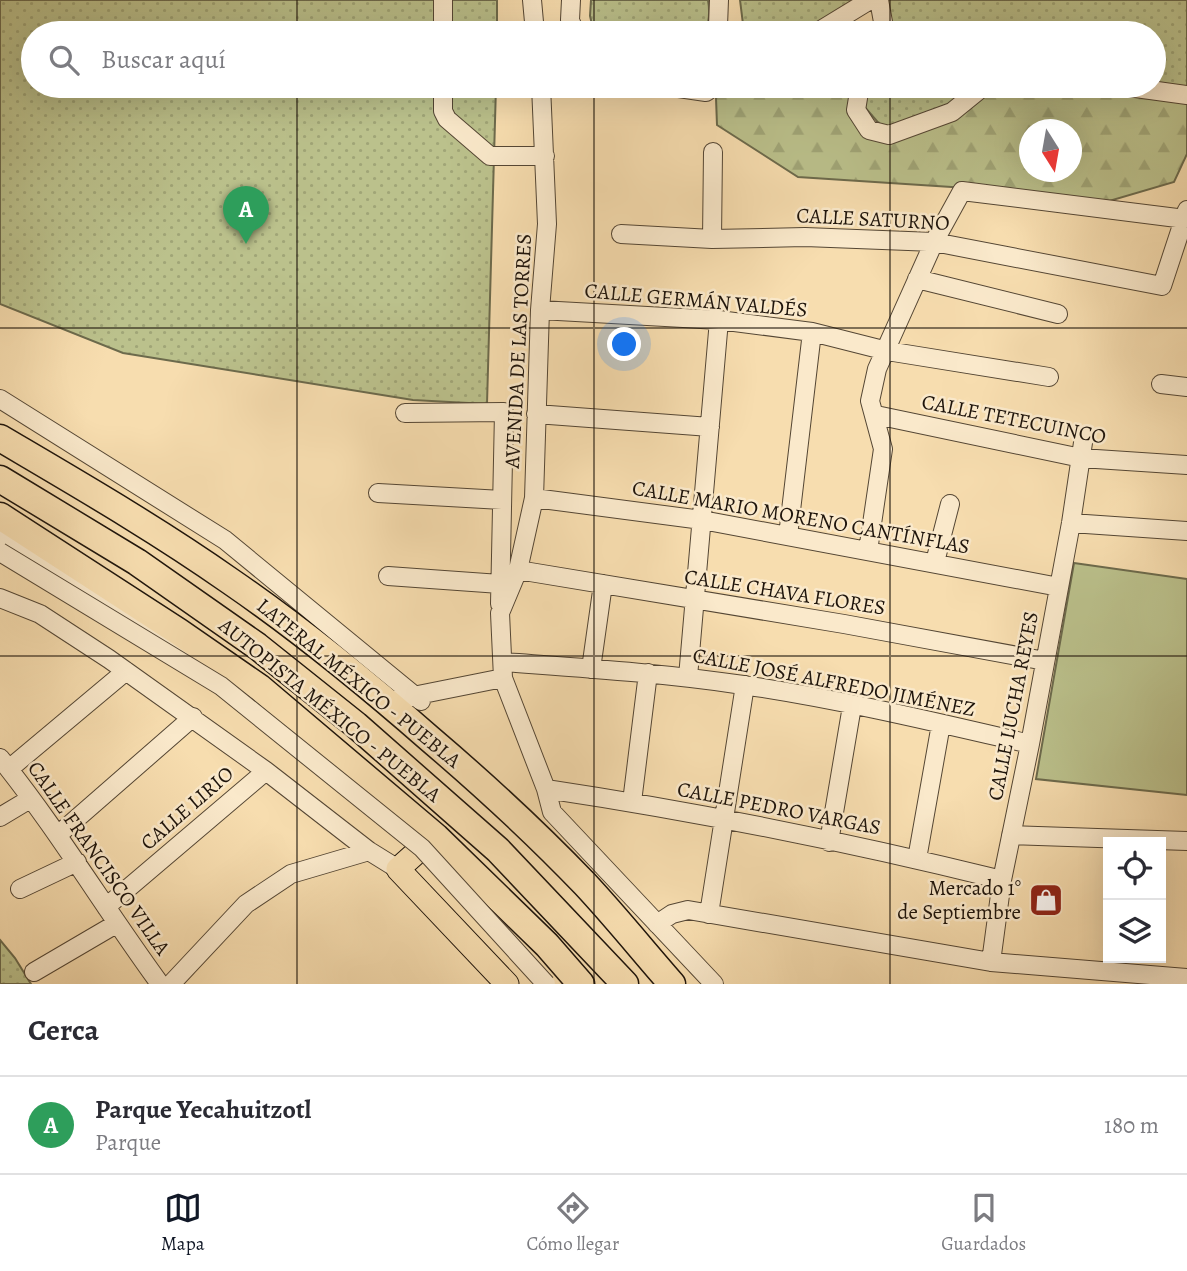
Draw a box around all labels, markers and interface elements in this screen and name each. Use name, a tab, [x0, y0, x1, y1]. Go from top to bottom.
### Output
search box	[21, 21, 1166, 98]
icon: search	[45, 41, 83, 79]
text: Buscar aquí	[101, 42, 226, 77]
north arrow	[1019, 119, 1082, 182]
pin: A	[223, 186, 269, 244]
street label: CALLE SATURNO	[796, 201, 950, 237]
street label: AVENIDA DE LAS TORRES	[498, 233, 538, 470]
street label: CALLE GERMÁN VALDÉS	[583, 276, 809, 324]
your location	[607, 327, 641, 361]
street label: CALLE TETECUINCO	[919, 387, 1109, 451]
street label: CALLE MARIO MORENO CANTÍNFLAS	[630, 473, 972, 561]
street label: CALLE CHAVA FLORES	[682, 562, 888, 622]
street label: LATERAL MÉXICO - PUEBLA	[251, 592, 468, 775]
street label: CALLE LUCHA REYES	[981, 609, 1045, 803]
street label: AUTOPISTA MÉXICO - PUEBLA	[212, 611, 448, 809]
street label: CALLE JOSÉ ALFREDO JIMÉNEZ	[690, 641, 978, 723]
street label: CALLE FRANCISCO VILLA	[21, 755, 177, 961]
street label: CALLE LIRIO	[134, 760, 240, 856]
street label: CALLE PEDRO VARGAS	[675, 775, 883, 841]
map controls	[1103, 837, 1166, 963]
button: locate	[1103, 837, 1166, 900]
place label: Mercado 1° de Septiembre	[897, 874, 1021, 926]
shop icon: Mercado 1° de Septiembre	[1027, 881, 1065, 919]
button: layers	[1103, 900, 1166, 963]
text: Cerca	[28, 1010, 99, 1050]
text: Parque Yecahuitzotl	[95, 1092, 311, 1127]
text: A	[44, 1110, 58, 1141]
text: 180 m	[1104, 1110, 1159, 1141]
text: Parque	[95, 1127, 161, 1158]
tab: Mapa	[161, 1189, 205, 1257]
tab: Cómo llegar	[526, 1189, 619, 1257]
tab: Guardados	[941, 1189, 1026, 1257]

